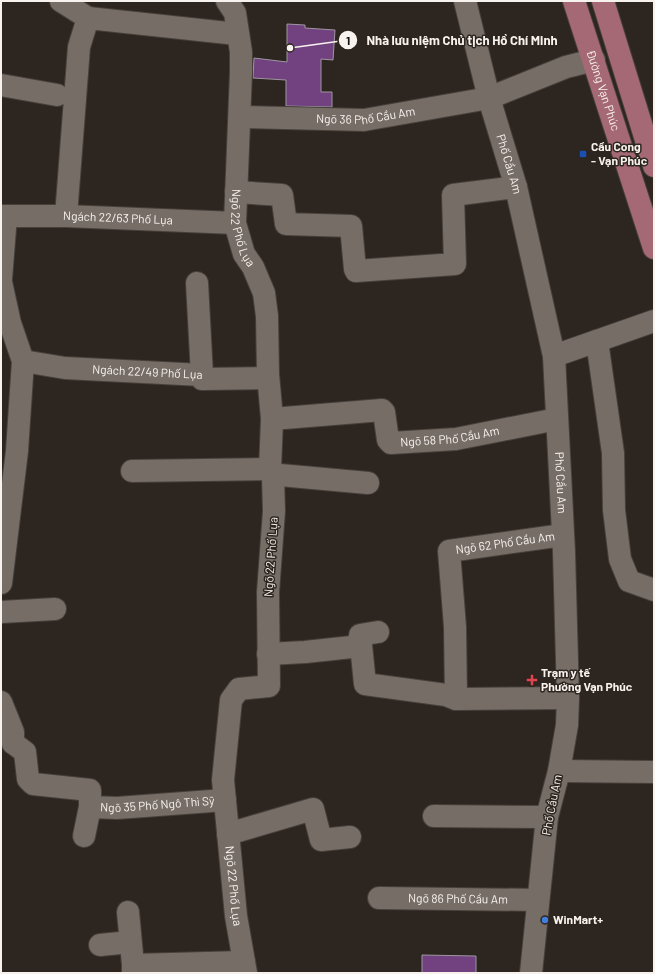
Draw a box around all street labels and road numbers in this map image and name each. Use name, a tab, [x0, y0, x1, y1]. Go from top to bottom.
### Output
street label: Đường Vạn Phúc	[584, 48, 624, 132]
street label: Ngõ 36 Phố Cầu Am	[316, 103, 416, 126]
street label: Phố Cầu Am	[494, 132, 525, 195]
street label: Ngõ 22 Phố Lụa	[229, 189, 259, 269]
street label: Ngách 22/63 Phố Lụa	[63, 208, 173, 226]
street label: Ngách 22/49 Phố Lụa	[92, 361, 203, 381]
street label: Ngõ 58 Phố Cầu Am	[400, 423, 501, 448]
street label: Phố Cầu Am	[553, 451, 570, 514]
street label: Ngõ 22 Phố Lụa	[260, 516, 280, 598]
street label: Ngõ 62 Phố Cầu Am	[454, 528, 556, 556]
street label: Phố Cầu Am	[538, 773, 564, 836]
street label: Ngõ 35 Phố Ngô Thì Sỹ	[100, 793, 215, 814]
street label: Ngõ 22 Phố Lụa	[223, 845, 246, 927]
street label: Ngõ 86 Phố Cầu Am	[408, 890, 508, 906]

